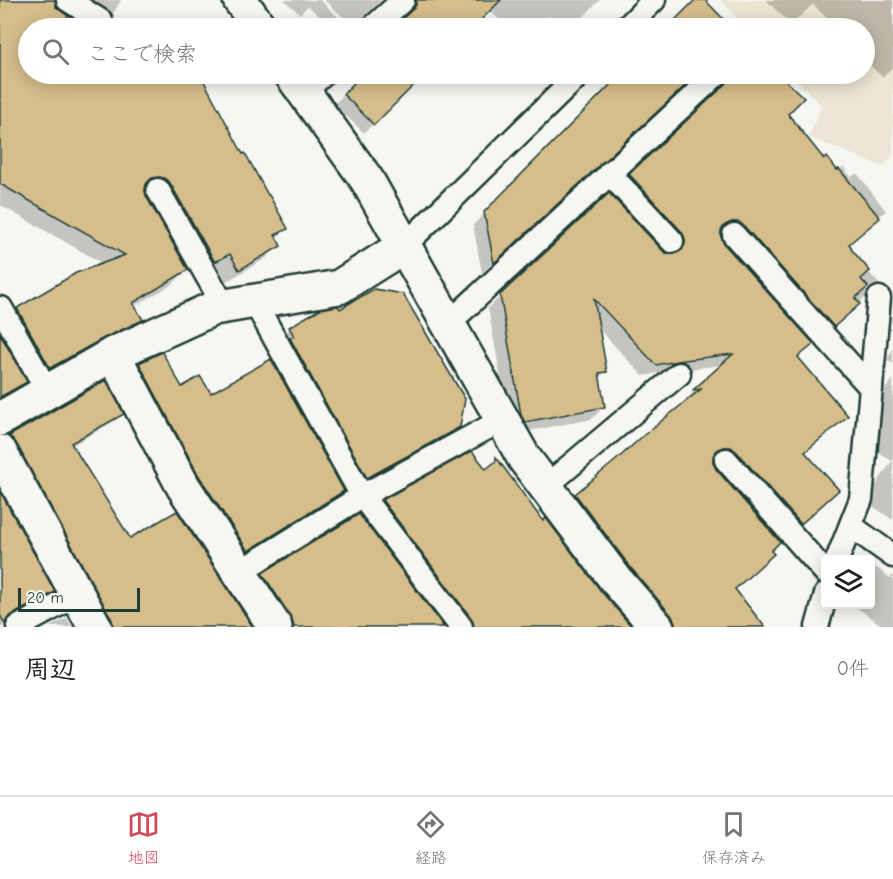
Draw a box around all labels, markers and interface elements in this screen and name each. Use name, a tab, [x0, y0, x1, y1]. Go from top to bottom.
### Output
search box	[18, 18, 875, 84]
icon: search	[39, 35, 72, 68]
text: ここで検索	[87, 41, 197, 67]
map controls	[821, 555, 875, 609]
button: layers	[821, 555, 875, 609]
scale bar	[18, 585, 140, 612]
text: 20 m	[27, 589, 64, 607]
text: 周辺	[24, 655, 76, 685]
text: 0件	[837, 657, 869, 680]
tab: 地図	[127, 808, 160, 868]
tab: 経路	[414, 808, 447, 868]
tab: 保存済み	[702, 808, 766, 868]

